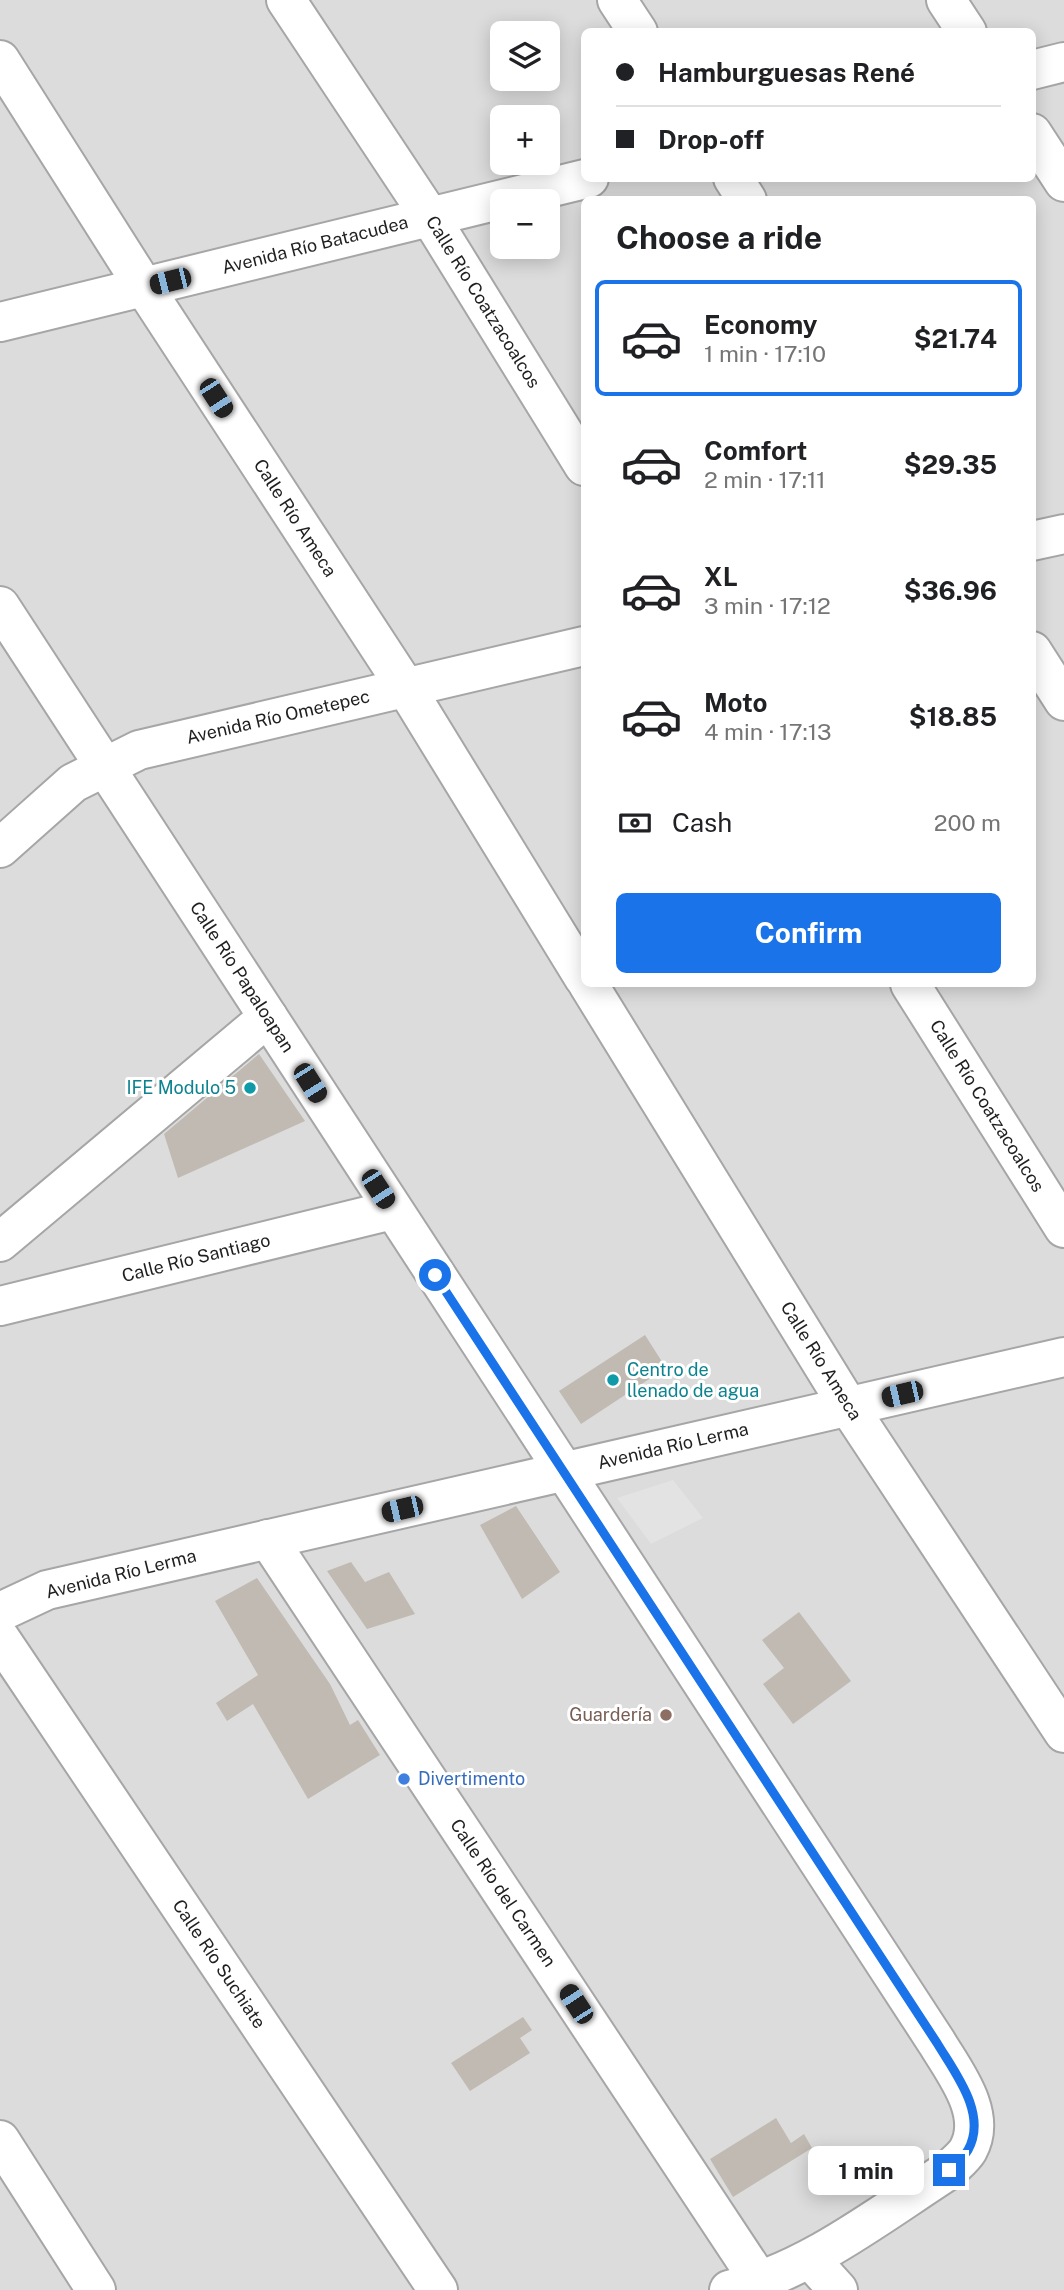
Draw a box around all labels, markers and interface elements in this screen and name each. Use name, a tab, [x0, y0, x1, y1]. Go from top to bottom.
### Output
map controls	[490, 21, 560, 259]
button: layers	[490, 21, 560, 91]
text: Hamburguesas René	[658, 57, 915, 88]
button: +	[490, 105, 560, 175]
text: Drop-off	[658, 124, 764, 155]
button: −	[490, 189, 560, 259]
street label: Avenida Río Batacudea	[220, 211, 410, 278]
street label: Calle Río Coatzacoalcos	[422, 212, 545, 392]
text: Choose a ride	[616, 219, 822, 256]
car	[148, 266, 193, 296]
icon: car	[620, 307, 683, 370]
text: Economy	[704, 309, 817, 340]
text: $21.74	[914, 323, 997, 354]
text: 1 min · 17:10	[704, 340, 826, 367]
car	[196, 375, 237, 421]
icon: car	[620, 433, 683, 496]
text: Comfort	[704, 435, 807, 466]
text: $29.35	[904, 449, 997, 480]
street label: Calle Río Ameca	[250, 455, 341, 580]
text: 2 min · 17:11	[704, 466, 826, 493]
icon: car	[620, 559, 683, 622]
text: XL	[704, 561, 738, 592]
text: $36.96	[904, 575, 997, 606]
text: 3 min · 17:12	[704, 592, 831, 619]
street label: Avenida Río Ometepec	[184, 685, 372, 748]
icon: car	[620, 685, 683, 748]
text: Moto	[704, 687, 767, 718]
text: $18.85	[909, 701, 997, 732]
text: 4 min · 17:13	[704, 718, 832, 745]
icon: cash	[616, 804, 654, 842]
text: Cash	[672, 807, 732, 838]
text: 200 m	[934, 809, 1001, 836]
button: Confirm	[616, 893, 1001, 973]
street label: Calle Río Papaloapan	[186, 897, 299, 1056]
street label: Calle Río Coatzacoalcos	[926, 1016, 1049, 1196]
car	[290, 1060, 331, 1106]
place label: IFE Modulo 5	[126, 1077, 236, 1098]
marker: IFE Modulo 5	[242, 1080, 258, 1096]
car	[358, 1166, 399, 1212]
street label: Calle Río Santiago	[120, 1229, 272, 1286]
route start	[419, 1259, 451, 1291]
street label: Calle Río Ameca	[777, 1298, 866, 1424]
place label: Centro de llenado de agua	[627, 1359, 759, 1401]
marker: Centro de llenado de agua	[605, 1372, 621, 1388]
car	[880, 1379, 925, 1409]
street label: Avenida Río Lerma	[595, 1418, 750, 1473]
car	[380, 1494, 425, 1524]
street label: Avenida Río Lerma	[43, 1545, 198, 1602]
place label: Guardería	[569, 1704, 652, 1725]
marker: Guardería	[658, 1707, 674, 1723]
place label: Divertimento	[418, 1768, 525, 1789]
marker: Divertimento	[396, 1771, 412, 1787]
street label: Calle Río del Carmen	[446, 1815, 561, 1971]
street label: Calle Río Suchiate	[168, 1895, 270, 2032]
car	[556, 1981, 597, 2027]
callout: 1 min	[809, 2146, 925, 2194]
route end	[933, 2154, 965, 2186]
text: 1 min	[838, 2157, 894, 2184]

